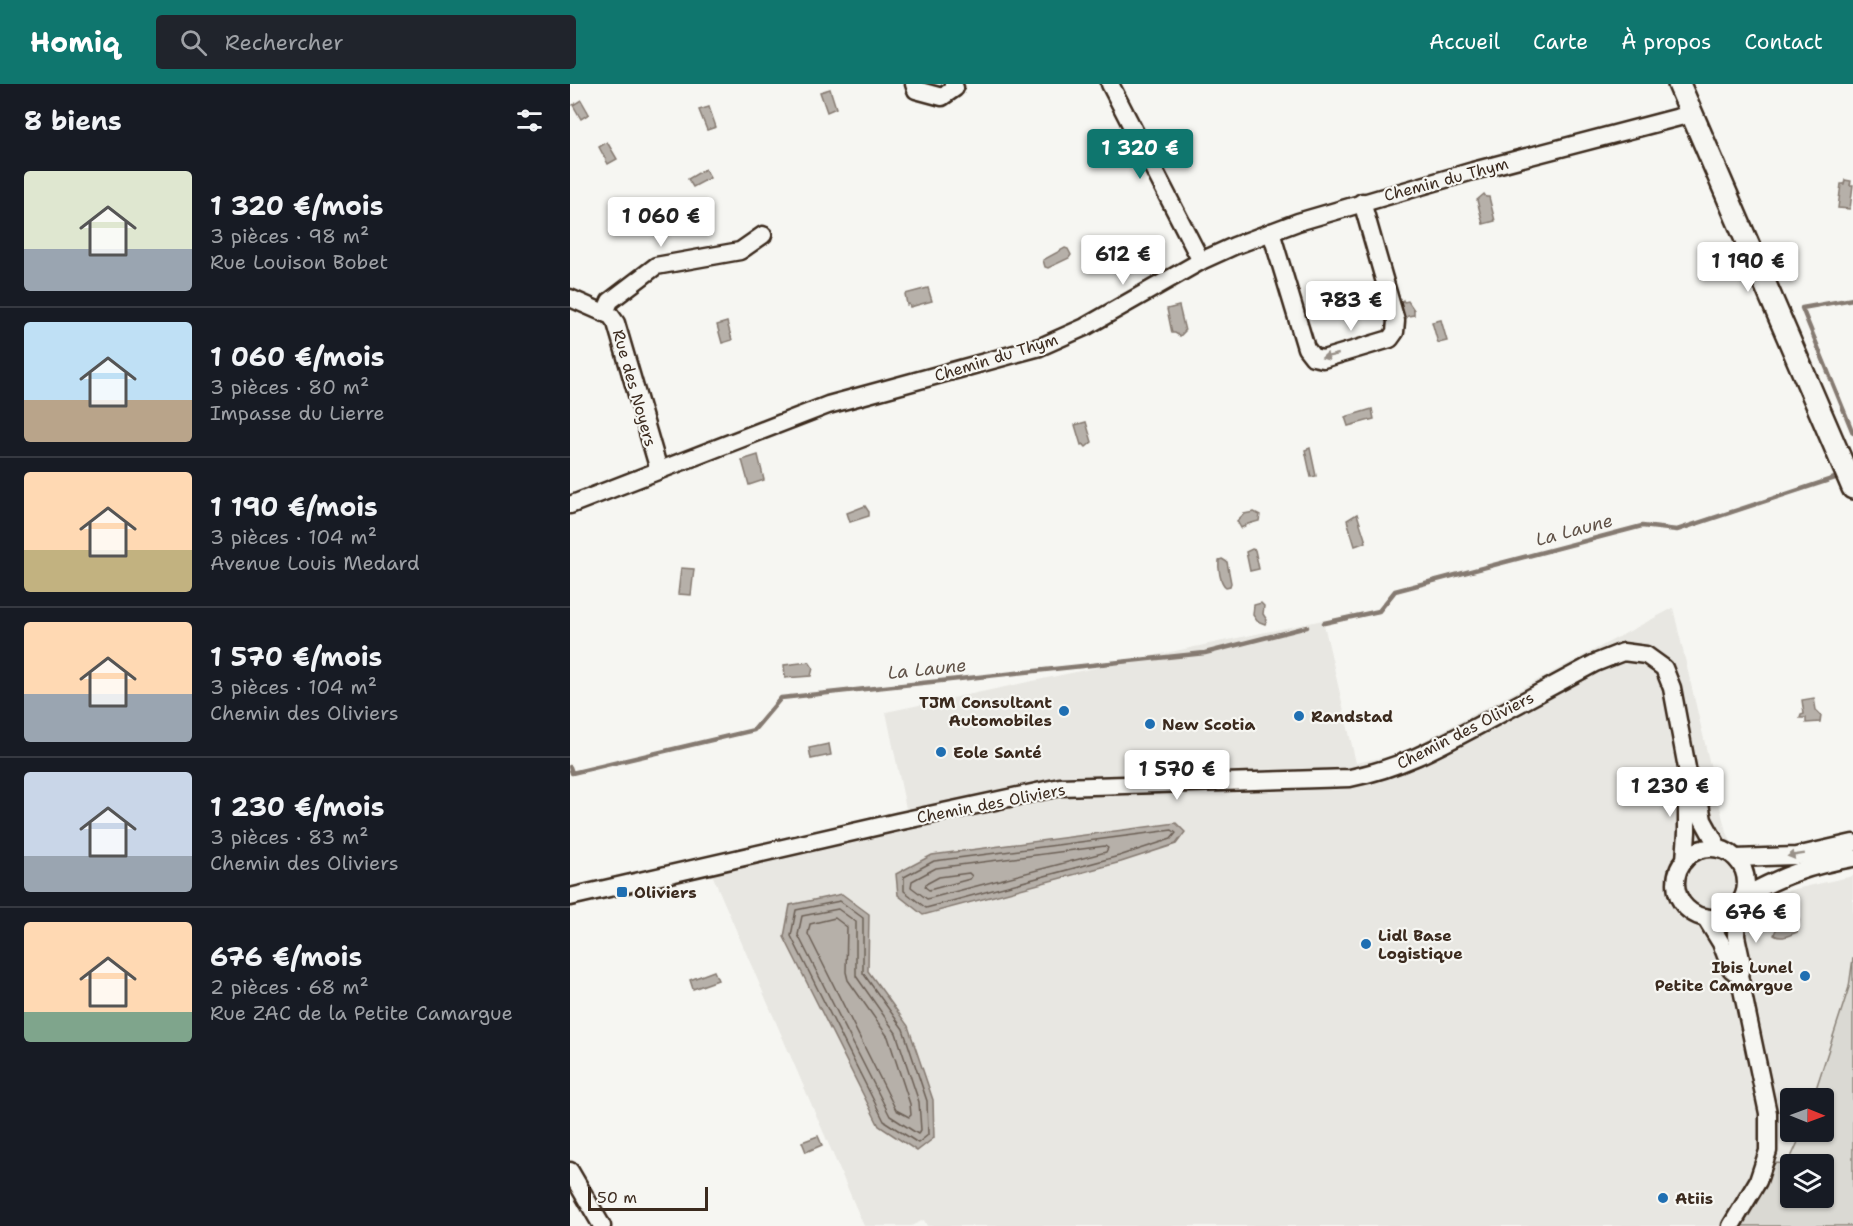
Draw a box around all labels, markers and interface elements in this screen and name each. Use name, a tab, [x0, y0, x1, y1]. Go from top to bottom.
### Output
search box	[156, 15, 576, 69]
text: Homiq	[30, 23, 120, 61]
icon: search	[177, 26, 210, 59]
text: Rechercher	[225, 28, 344, 57]
text: Accueil	[1429, 28, 1500, 56]
text: Carte	[1533, 28, 1588, 56]
text: À propos	[1621, 28, 1711, 56]
text: Contact	[1744, 28, 1823, 56]
text: 8 biens	[24, 103, 122, 138]
icon: filters	[513, 104, 546, 137]
pin: 1 320 €	[1085, 129, 1195, 180]
text: 1 320 €	[1101, 135, 1179, 161]
street label: Chemin du Thym	[1382, 153, 1511, 206]
text: 1 320 €/mois	[210, 188, 383, 223]
icon: home	[72, 195, 144, 267]
pin: 1 060 €	[606, 197, 716, 248]
text: 1 060 €	[622, 203, 700, 229]
text: 3 pièces · 98 m²	[210, 223, 369, 249]
pin: 612 €	[1081, 235, 1165, 286]
text: 612 €	[1095, 241, 1151, 267]
pin: 1 190 €	[1693, 242, 1803, 293]
text: 1 190 €	[1711, 248, 1785, 274]
text: Rue Louison Bobet	[210, 249, 388, 275]
pin: 783 €	[1309, 281, 1393, 332]
text: 783 €	[1320, 287, 1382, 313]
street label: Rue des Noyers	[608, 327, 661, 449]
street label: Chemin du Thym	[932, 329, 1061, 386]
text: 1 060 €/mois	[210, 339, 385, 374]
icon: home	[72, 346, 144, 418]
one-way arrow	[1320, 352, 1339, 361]
text: 3 pièces · 80 m²	[210, 374, 369, 400]
text: Impasse du Lierre	[210, 400, 385, 426]
text: 1 190 €/mois	[210, 489, 378, 524]
icon: home	[72, 496, 144, 568]
water label: La Laune	[1533, 508, 1615, 552]
text: 3 pièces · 104 m²	[210, 524, 377, 550]
text: Avenue Louis Medard	[210, 550, 420, 576]
text: 1 570 €/mois	[210, 639, 382, 674]
icon: home	[72, 646, 144, 718]
water label: La Laune	[886, 653, 968, 685]
text: 3 pièces · 104 m²	[210, 674, 377, 700]
street label: Chemin des Oliviers	[1393, 687, 1537, 774]
place label: TJM Consultant Automobiles	[919, 692, 1052, 731]
text: Chemin des Oliviers	[210, 700, 399, 726]
marker: TJM Consultant Automobiles	[1057, 704, 1071, 718]
place label: Randstad	[1311, 706, 1393, 727]
marker: Randstad	[1292, 709, 1306, 723]
place label: New Scotia	[1162, 714, 1255, 735]
marker: New Scotia	[1143, 717, 1157, 731]
place label: Eole Santé	[953, 742, 1042, 763]
marker: Eole Santé	[934, 745, 948, 759]
pin: 1 570 €	[1122, 750, 1232, 801]
text: 1 570 €	[1139, 756, 1215, 782]
pin: 1 230 €	[1615, 767, 1725, 818]
text: 1 230 €	[1631, 773, 1709, 799]
street label: Chemin des Oliviers	[915, 779, 1067, 828]
text: 1 230 €/mois	[210, 789, 384, 824]
icon: home	[72, 796, 144, 868]
text: 3 pièces · 83 m²	[210, 824, 369, 850]
text: Chemin des Oliviers	[210, 850, 399, 876]
one-way arrow	[1786, 851, 1805, 860]
place label: Oliviers	[634, 882, 697, 903]
marker: Oliviers	[615, 885, 629, 899]
pin: 676 €	[1714, 893, 1798, 944]
text: 676 €	[1725, 899, 1787, 925]
place label: Lidl Base Logistique	[1378, 925, 1463, 964]
marker: Lidl Base Logistique	[1359, 937, 1373, 951]
text: 676 €/mois	[210, 939, 362, 974]
icon: home	[72, 946, 144, 1018]
place label: Ibis Lunel Petite Camargue	[1655, 957, 1793, 996]
marker: Ibis Lunel Petite Camargue	[1798, 969, 1812, 983]
text: 2 pièces · 68 m²	[210, 974, 369, 1000]
text: Rue ZAC de la Petite Camargue	[210, 1000, 513, 1026]
north arrow	[1780, 1088, 1834, 1142]
map controls	[1780, 1088, 1834, 1208]
button: layers	[1780, 1154, 1834, 1208]
scale bar	[588, 1184, 708, 1212]
text: 50 m	[597, 1187, 637, 1208]
place label: Atiis	[1675, 1188, 1713, 1209]
marker: Atiis	[1656, 1191, 1670, 1205]

